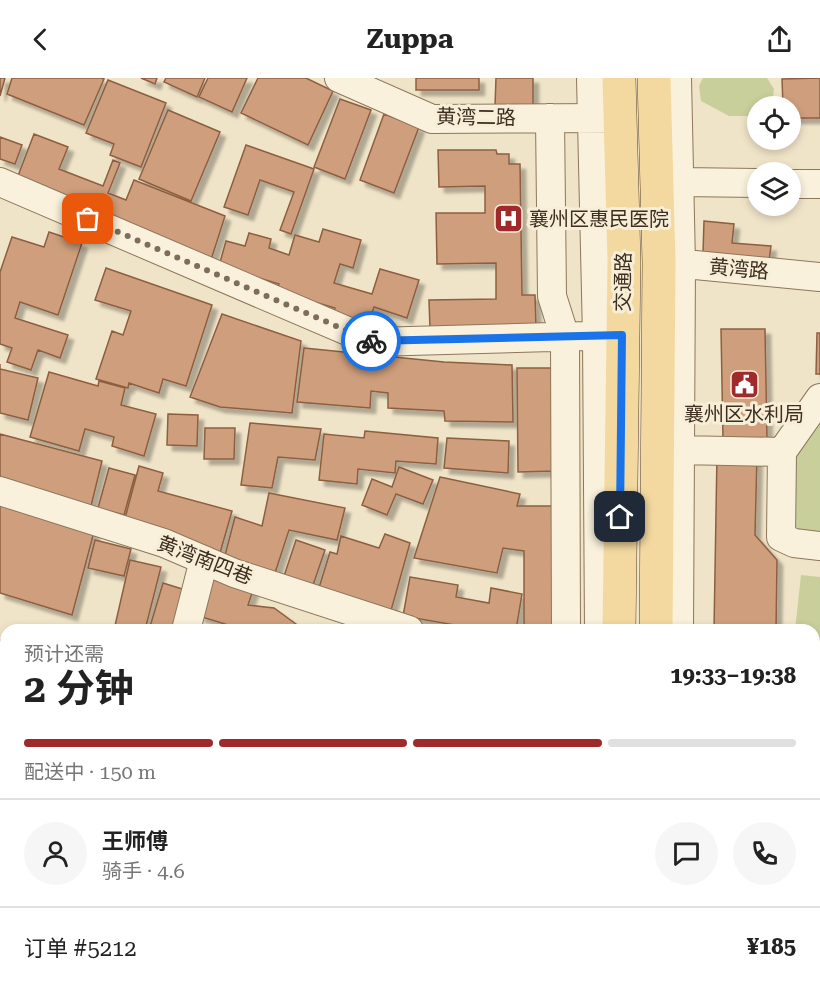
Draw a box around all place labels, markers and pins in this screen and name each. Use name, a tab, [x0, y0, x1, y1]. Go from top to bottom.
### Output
pin	[62, 193, 113, 244]
hospital icon: 襄州区惠民医院	[492, 203, 524, 235]
place label: 襄州区惠民医院	[529, 207, 669, 231]
public building icon: 襄州区水利局	[728, 368, 760, 400]
place label: 襄州区水利局	[684, 402, 804, 426]
pin	[594, 491, 645, 542]

